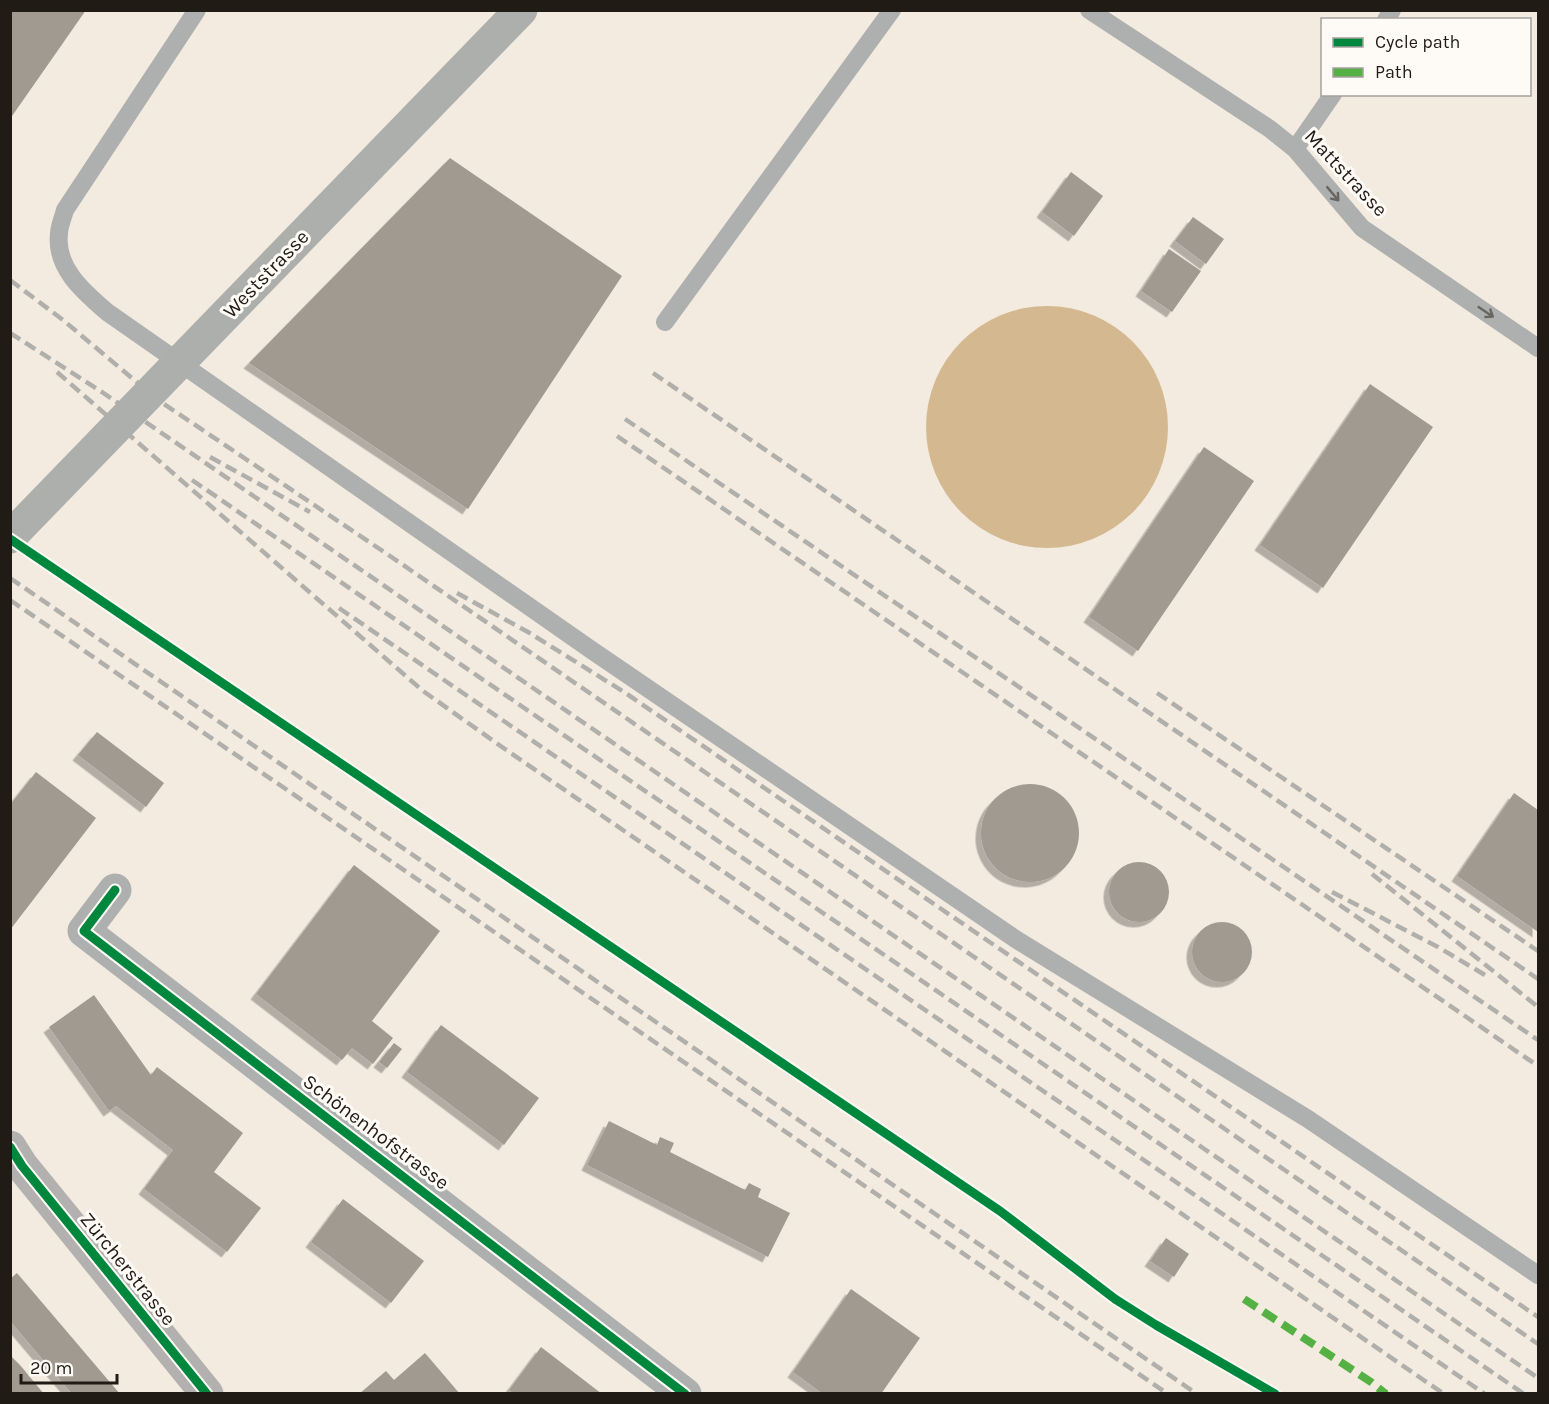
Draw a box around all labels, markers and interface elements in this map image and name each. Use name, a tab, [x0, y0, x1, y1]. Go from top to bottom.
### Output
legend	[1321, 18, 1531, 96]
text: Cycle path	[1375, 31, 1460, 53]
text: Path	[1375, 61, 1413, 83]
street label: Mattstrasse	[1300, 125, 1392, 221]
one-way arrow	[1326, 186, 1340, 201]
street label: Weststrasse	[218, 225, 314, 323]
one-way arrow	[1478, 306, 1495, 319]
street label: Schönenhofstrasse	[298, 1070, 454, 1194]
street label: Zürcherstrasse	[75, 1208, 181, 1330]
scale bar	[21, 1347, 117, 1385]
text: 20 m	[30, 1357, 72, 1379]

